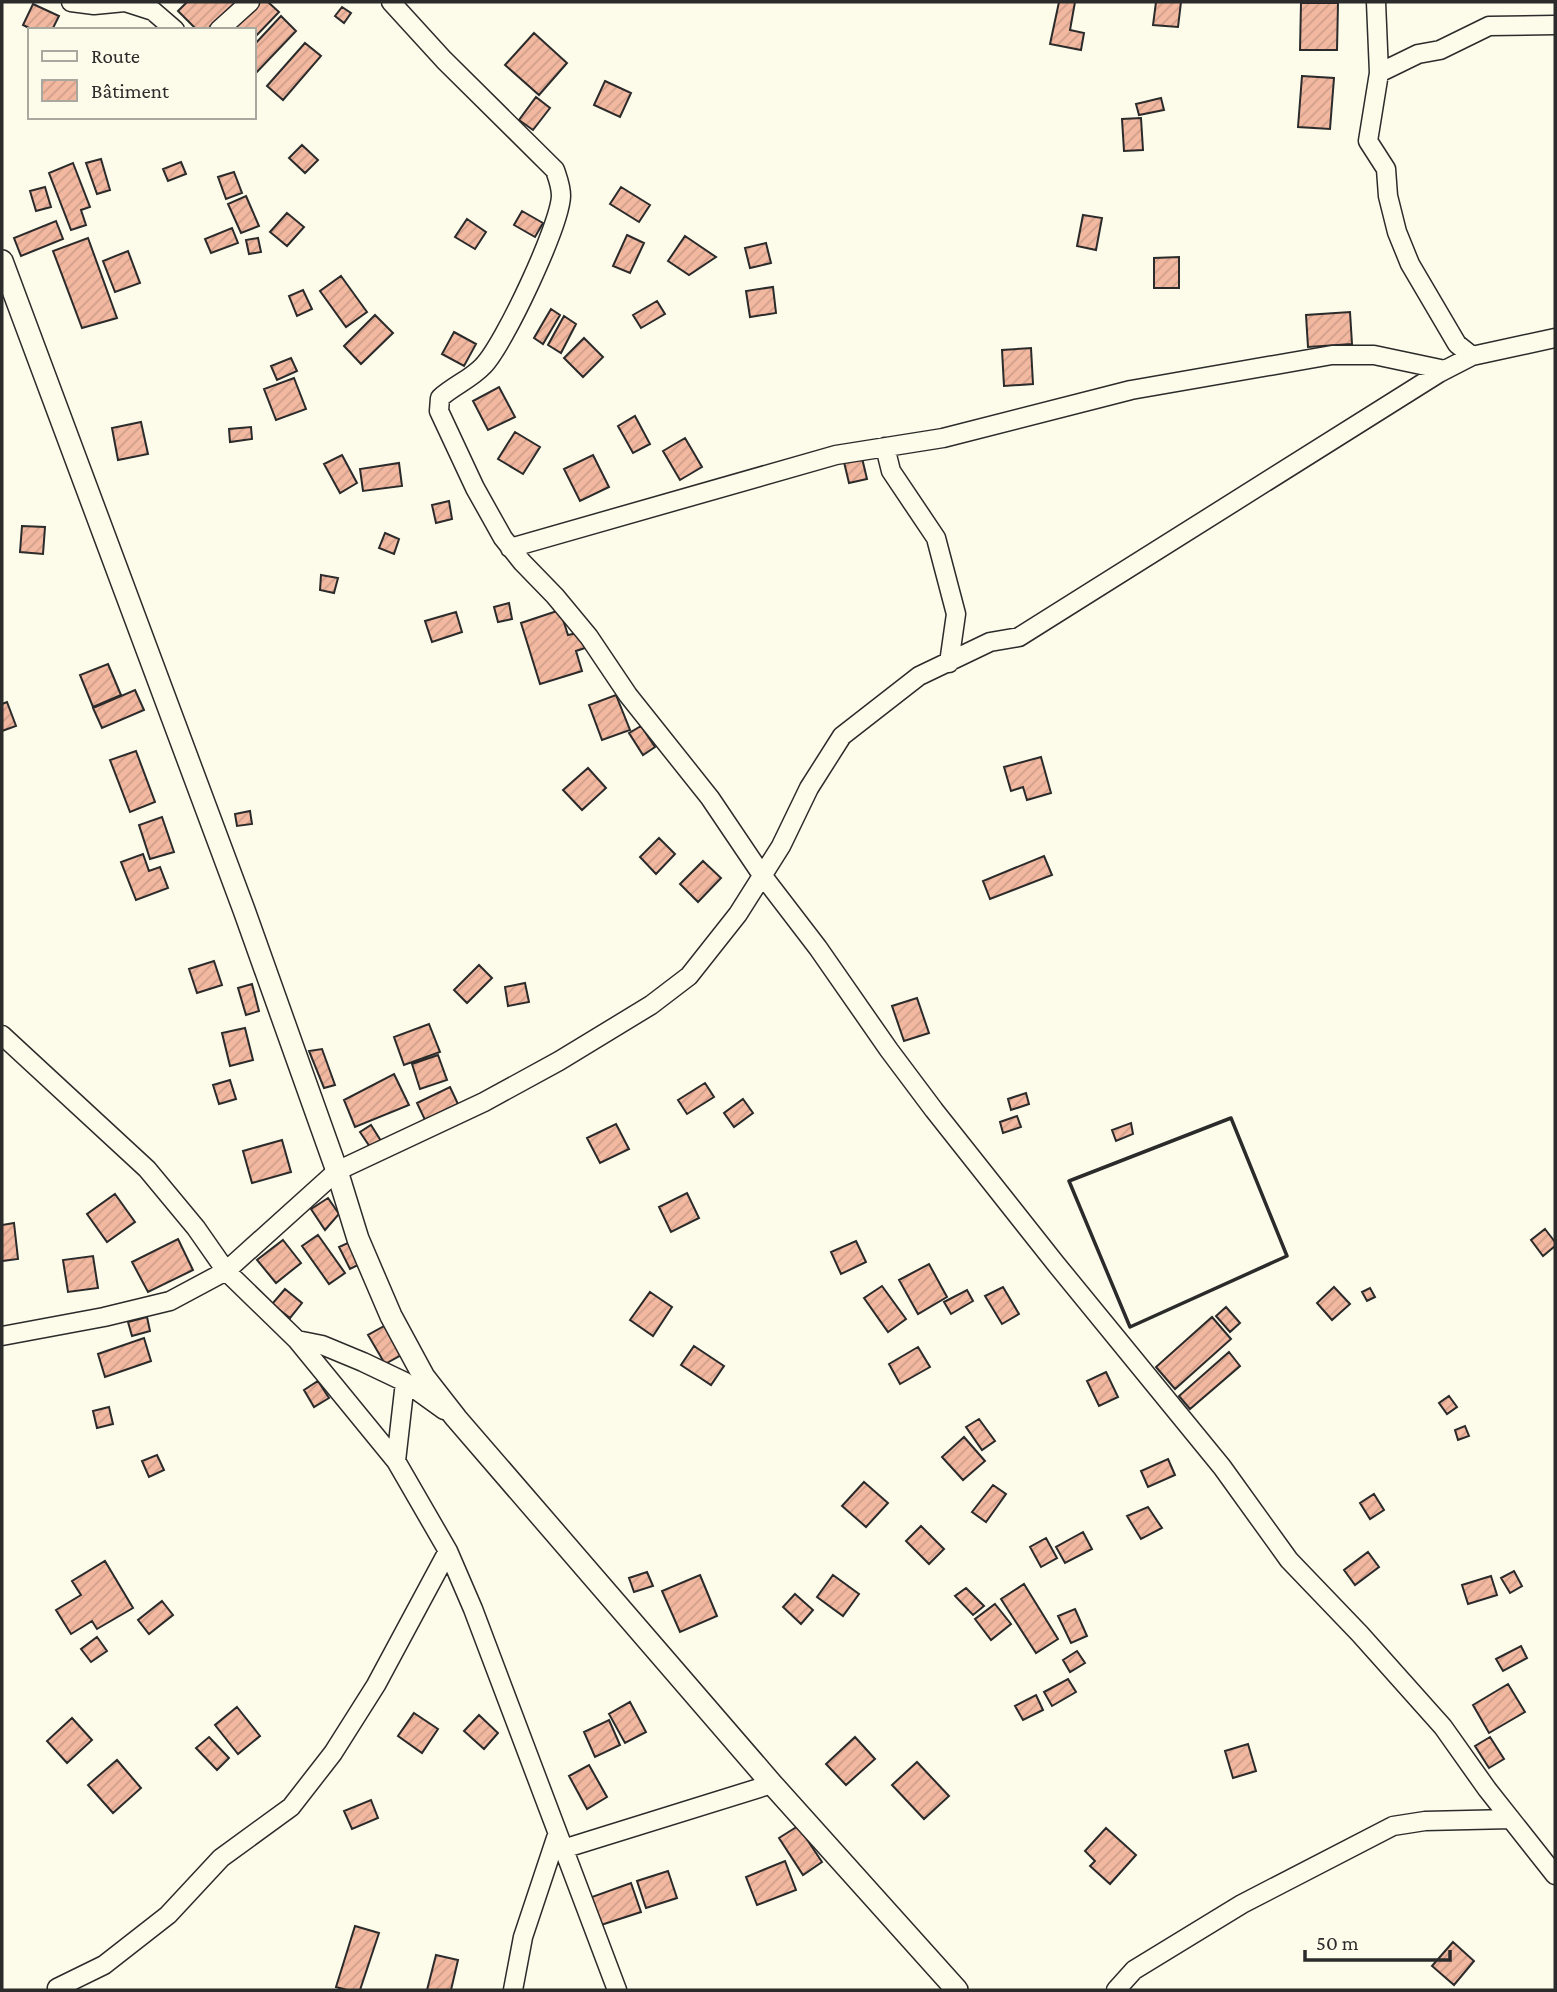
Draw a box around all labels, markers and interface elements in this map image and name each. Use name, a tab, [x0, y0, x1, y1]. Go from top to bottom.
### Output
legend	[28, 28, 256, 119]
text: Route	[91, 44, 140, 68]
text: Bâtiment	[91, 79, 170, 103]
scale bar	[1305, 1918, 1450, 1962]
text: 50 m	[1316, 1931, 1359, 1955]

